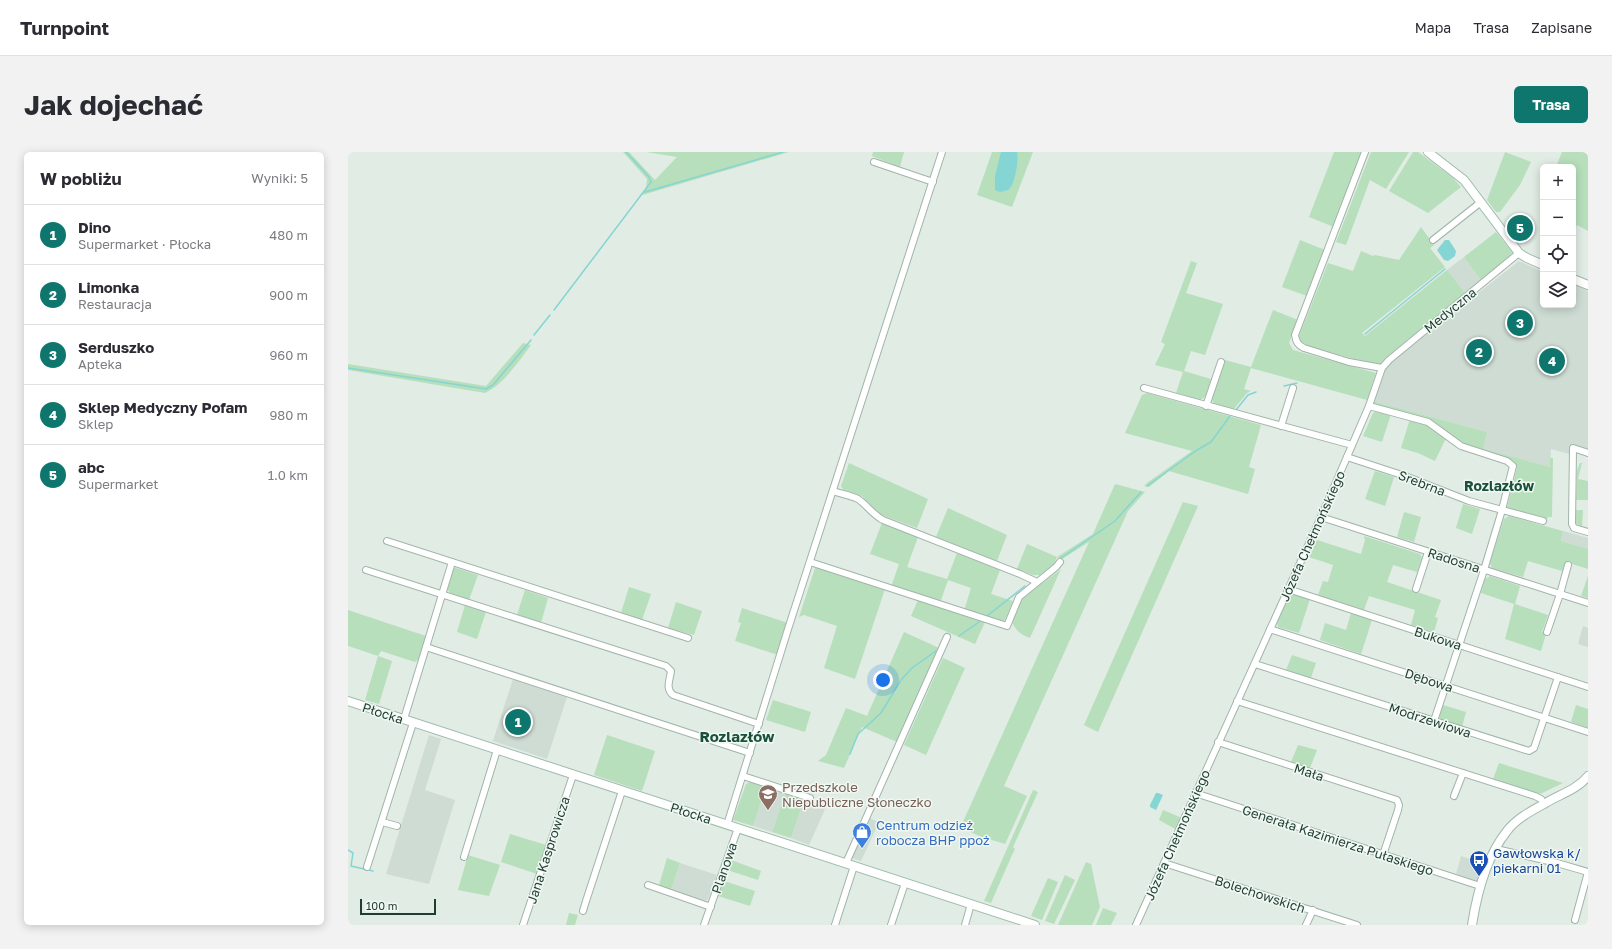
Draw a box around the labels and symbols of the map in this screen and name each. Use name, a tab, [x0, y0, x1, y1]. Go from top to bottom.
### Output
pin: 5	[1507, 213, 1533, 243]
street label: Medyczna	[1421, 284, 1479, 336]
pin: 3	[1507, 308, 1533, 338]
pin: 2	[1466, 337, 1492, 367]
pin: 4	[1539, 346, 1565, 376]
street label: Srebrna	[1396, 467, 1448, 499]
street label: Józefa Chełmońskiego	[1276, 468, 1348, 604]
district label: Rozlazłów	[1464, 477, 1534, 494]
street label: Radosna	[1426, 544, 1482, 576]
street label: Bukowa	[1412, 623, 1464, 653]
street label: Dębowa	[1403, 665, 1455, 695]
your location	[873, 670, 893, 690]
street label: Płocka	[360, 699, 406, 727]
street label: Modrzewiowa	[1387, 699, 1473, 741]
pin: 1	[505, 707, 531, 737]
district label: Rozlazłów	[699, 727, 775, 745]
street label: Mała	[1292, 760, 1326, 784]
street label: Józefa Chełmońskiego	[1141, 767, 1213, 903]
place label: Przedszkole Niepubliczne Słoneczko	[782, 779, 932, 810]
school or university icon: Przedszkole Niepubliczne Słoneczko	[757, 783, 779, 811]
street label: Jana Kasprowicza	[523, 794, 573, 906]
street label: Płocka	[668, 799, 714, 827]
street label: Generała Kazimierza Pułaskiego	[1240, 801, 1436, 879]
place label: Centrum odzież robocza BHP ppoż	[876, 817, 990, 848]
shop icon: Centrum odzież robocza BHP ppoż	[851, 821, 873, 849]
street label: Planowa	[708, 840, 740, 896]
place label: Gawłowska k/ piekarni 01	[1493, 845, 1581, 876]
bus stop icon: Gawłowska k/ piekarni 01	[1468, 849, 1490, 877]
street label: Bolechowskich	[1213, 872, 1307, 916]
scale bar	[360, 897, 436, 916]

